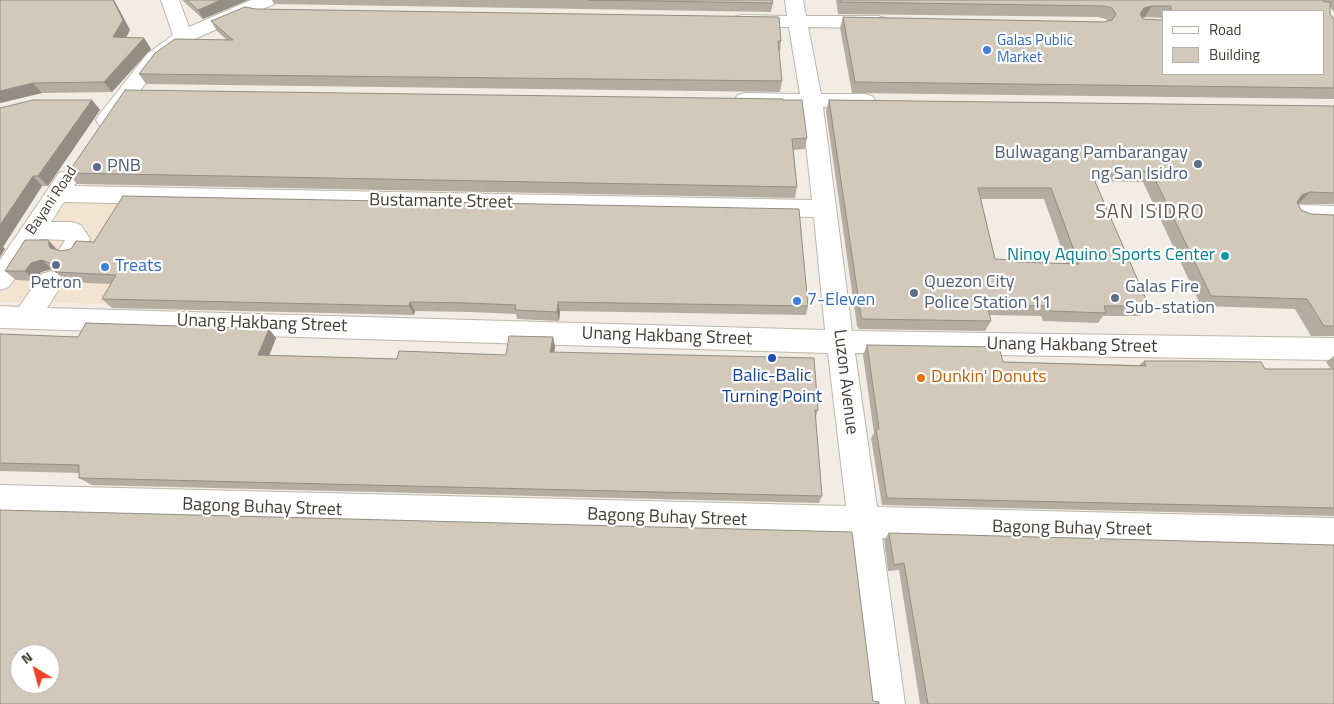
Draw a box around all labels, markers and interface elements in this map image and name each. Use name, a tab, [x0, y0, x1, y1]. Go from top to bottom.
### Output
legend	[1162, 10, 1324, 75]
text: Road	[1209, 18, 1241, 41]
place label: Galas Public Market	[997, 32, 1073, 67]
text: Building	[1209, 43, 1260, 66]
marker: Galas Public Market	[981, 44, 993, 56]
place label: Bulwagang Pambarangay ng San Isidro	[994, 143, 1188, 186]
place label: PNB	[107, 156, 141, 178]
marker: Bulwagang Pambarangay ng San Isidro	[1192, 158, 1204, 170]
marker: PNB	[91, 161, 103, 173]
street label: Bayani Road	[23, 163, 81, 239]
street label: Bustamante Street	[369, 190, 513, 214]
district label: SAN ISIDRO	[1094, 201, 1206, 225]
place label: Ninoy Aquino Sports Center	[1007, 245, 1215, 267]
marker: Ninoy Aquino Sports Center	[1219, 250, 1231, 262]
place label: Treats	[115, 256, 162, 278]
marker: Petron	[50, 259, 62, 271]
marker: Treats	[99, 261, 111, 273]
place label: Quezon City Police Station 11	[924, 272, 1051, 314]
place label: Petron	[30, 273, 82, 295]
place label: Galas Fire Sub-station	[1125, 277, 1215, 320]
marker: Quezon City Police Station 11	[908, 287, 920, 299]
place label: 7-Eleven	[807, 290, 875, 312]
marker: Galas Fire Sub-station	[1109, 292, 1121, 304]
marker: 7-Eleven	[791, 295, 803, 307]
street label: Unang Hakbang Street	[176, 310, 348, 338]
street label: Unang Hakbang Street	[581, 323, 753, 351]
street label: Luzon Avenue	[828, 328, 862, 436]
street label: Unang Hakbang Street	[986, 334, 1158, 358]
marker: Balic-Balic Turning Point	[766, 352, 778, 364]
place label: Balic-Balic Turning Point	[722, 366, 822, 408]
place label: Dunkin' Donuts	[931, 367, 1047, 389]
marker: Dunkin' Donuts	[915, 372, 927, 384]
street label: Bagong Buhay Street	[182, 494, 342, 522]
street label: Bagong Buhay Street	[587, 504, 747, 532]
street label: Bagong Buhay Street	[992, 517, 1152, 541]
north arrow	[10, 644, 60, 694]
text: N	[16, 646, 36, 669]

